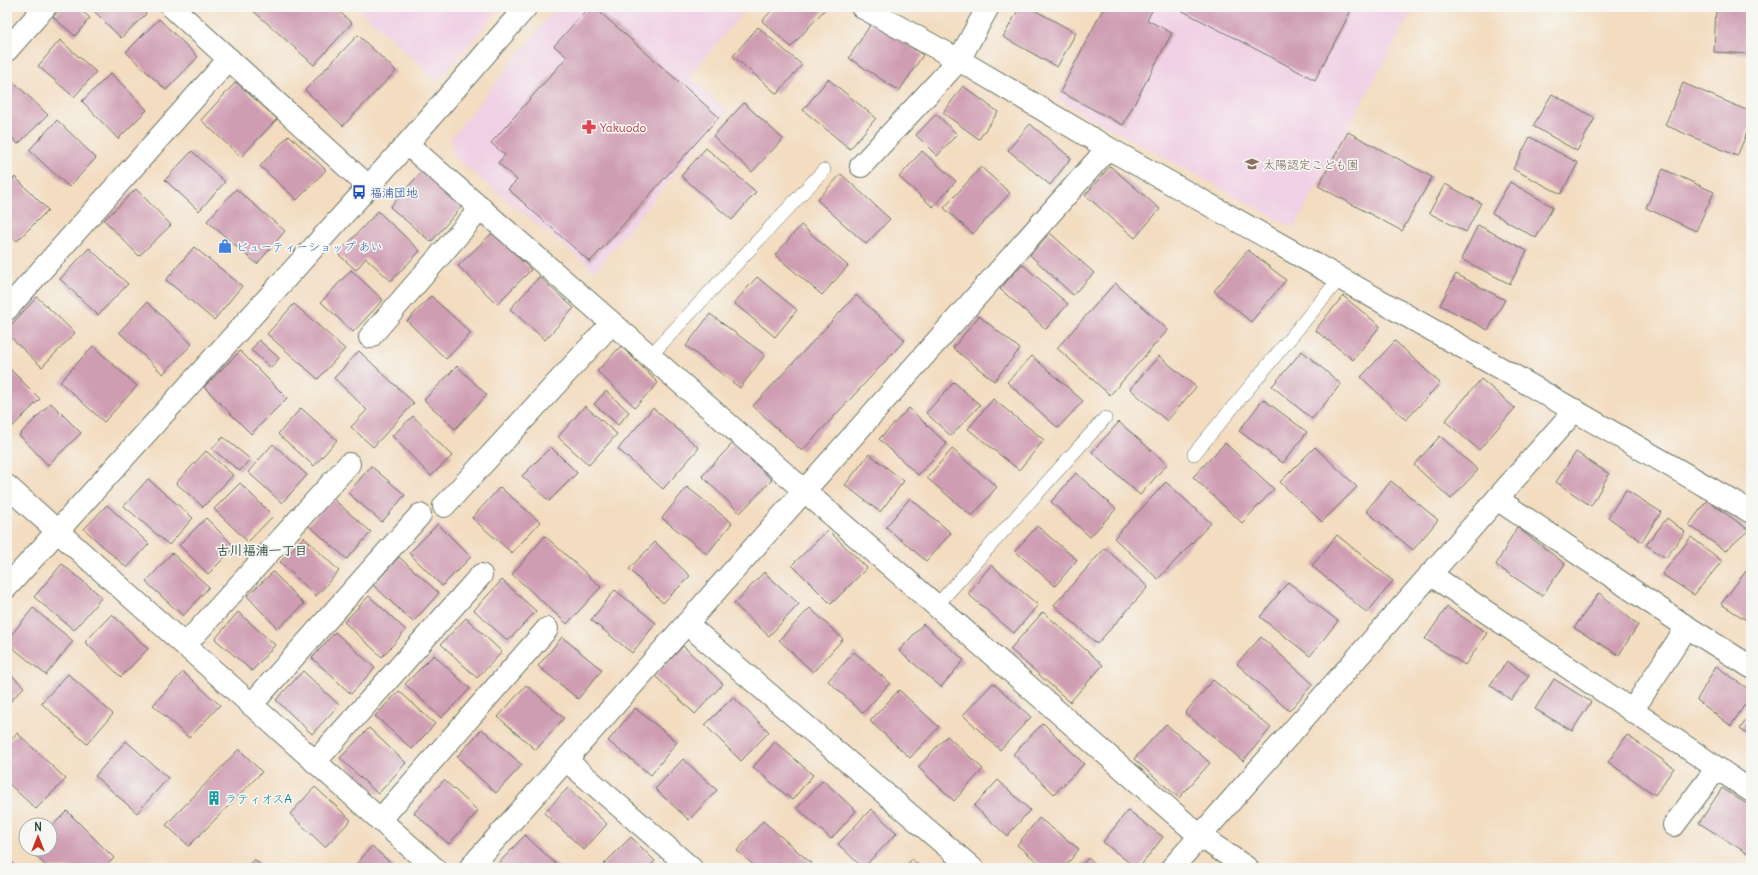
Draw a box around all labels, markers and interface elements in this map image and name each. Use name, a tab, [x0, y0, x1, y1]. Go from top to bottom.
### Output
pharmacy icon: Yakuodo	[581, 119, 597, 135]
place label: Yakuodo	[600, 120, 647, 135]
school or university icon: 太陽認定こども園	[1244, 156, 1260, 172]
place label: 太陽認定こども園	[1263, 157, 1359, 172]
bus stop icon: 福浦団地	[351, 184, 367, 200]
place label: 福浦団地	[370, 185, 418, 200]
shop icon: ビューティーショップ あい	[217, 238, 233, 254]
place label: ビューティーショップ あい	[236, 239, 383, 254]
district label: 古川福浦一丁目	[216, 542, 308, 559]
building icon: ラティオスA	[206, 790, 222, 806]
place label: ラティオスA	[225, 791, 292, 806]
north arrow	[18, 817, 58, 857]
text: N	[34, 820, 42, 834]

